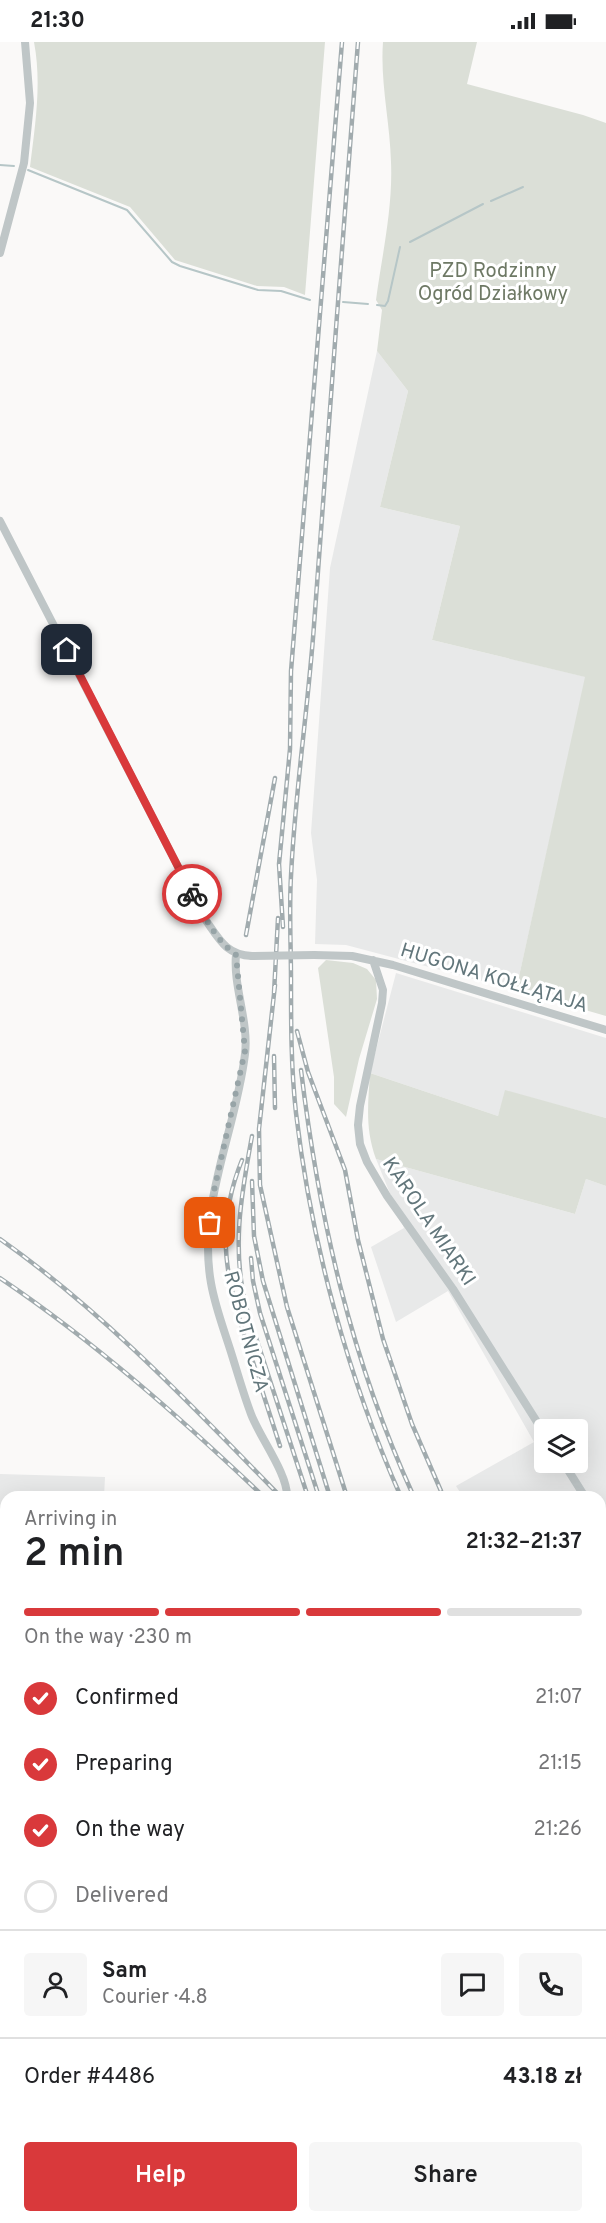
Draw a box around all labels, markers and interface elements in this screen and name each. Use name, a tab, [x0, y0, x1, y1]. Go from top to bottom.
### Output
text: 21:30	[30, 8, 85, 35]
park label: PZD Rodzinny Ogród Działkowy	[418, 259, 568, 308]
pin	[41, 624, 92, 675]
icon: home	[50, 633, 83, 666]
courier	[162, 864, 222, 924]
icon: bike	[176, 878, 209, 911]
street label: HUGONA KOŁŁĄTAJA	[397, 938, 591, 1020]
street label: KAROLA MIARKI	[375, 1153, 481, 1291]
pin	[184, 1197, 235, 1248]
icon: bag	[193, 1206, 226, 1239]
street label: ROBOTNICZA	[216, 1268, 274, 1396]
map controls	[534, 1419, 588, 1473]
button: layers	[534, 1419, 588, 1473]
text: Arriving in	[24, 1507, 117, 1533]
text: 21:32–21:37	[466, 1529, 582, 1556]
text: 2 min	[24, 1531, 125, 1580]
text: On the way · 230 m	[24, 1625, 192, 1651]
icon: check	[24, 1682, 57, 1715]
text: Confirmed	[75, 1685, 179, 1712]
text: 21:07	[535, 1685, 582, 1711]
icon: check	[24, 1748, 57, 1781]
text: Preparing	[75, 1751, 173, 1778]
text: 21:15	[538, 1751, 582, 1777]
icon: check	[24, 1814, 57, 1847]
text: On the way	[75, 1817, 185, 1844]
text: 21:26	[534, 1817, 582, 1843]
text: Delivered	[75, 1883, 169, 1910]
button: person	[24, 1953, 87, 2016]
button: chat	[441, 1953, 504, 2016]
button: phone	[519, 1953, 582, 2016]
text: Sam	[102, 1958, 147, 1985]
text: Courier · 4.8	[102, 1985, 208, 2011]
text: Order #4486	[24, 2064, 155, 2091]
text: 43.18 zł	[503, 2064, 582, 2091]
button: Help	[24, 2142, 297, 2211]
button: Share	[309, 2142, 582, 2211]

